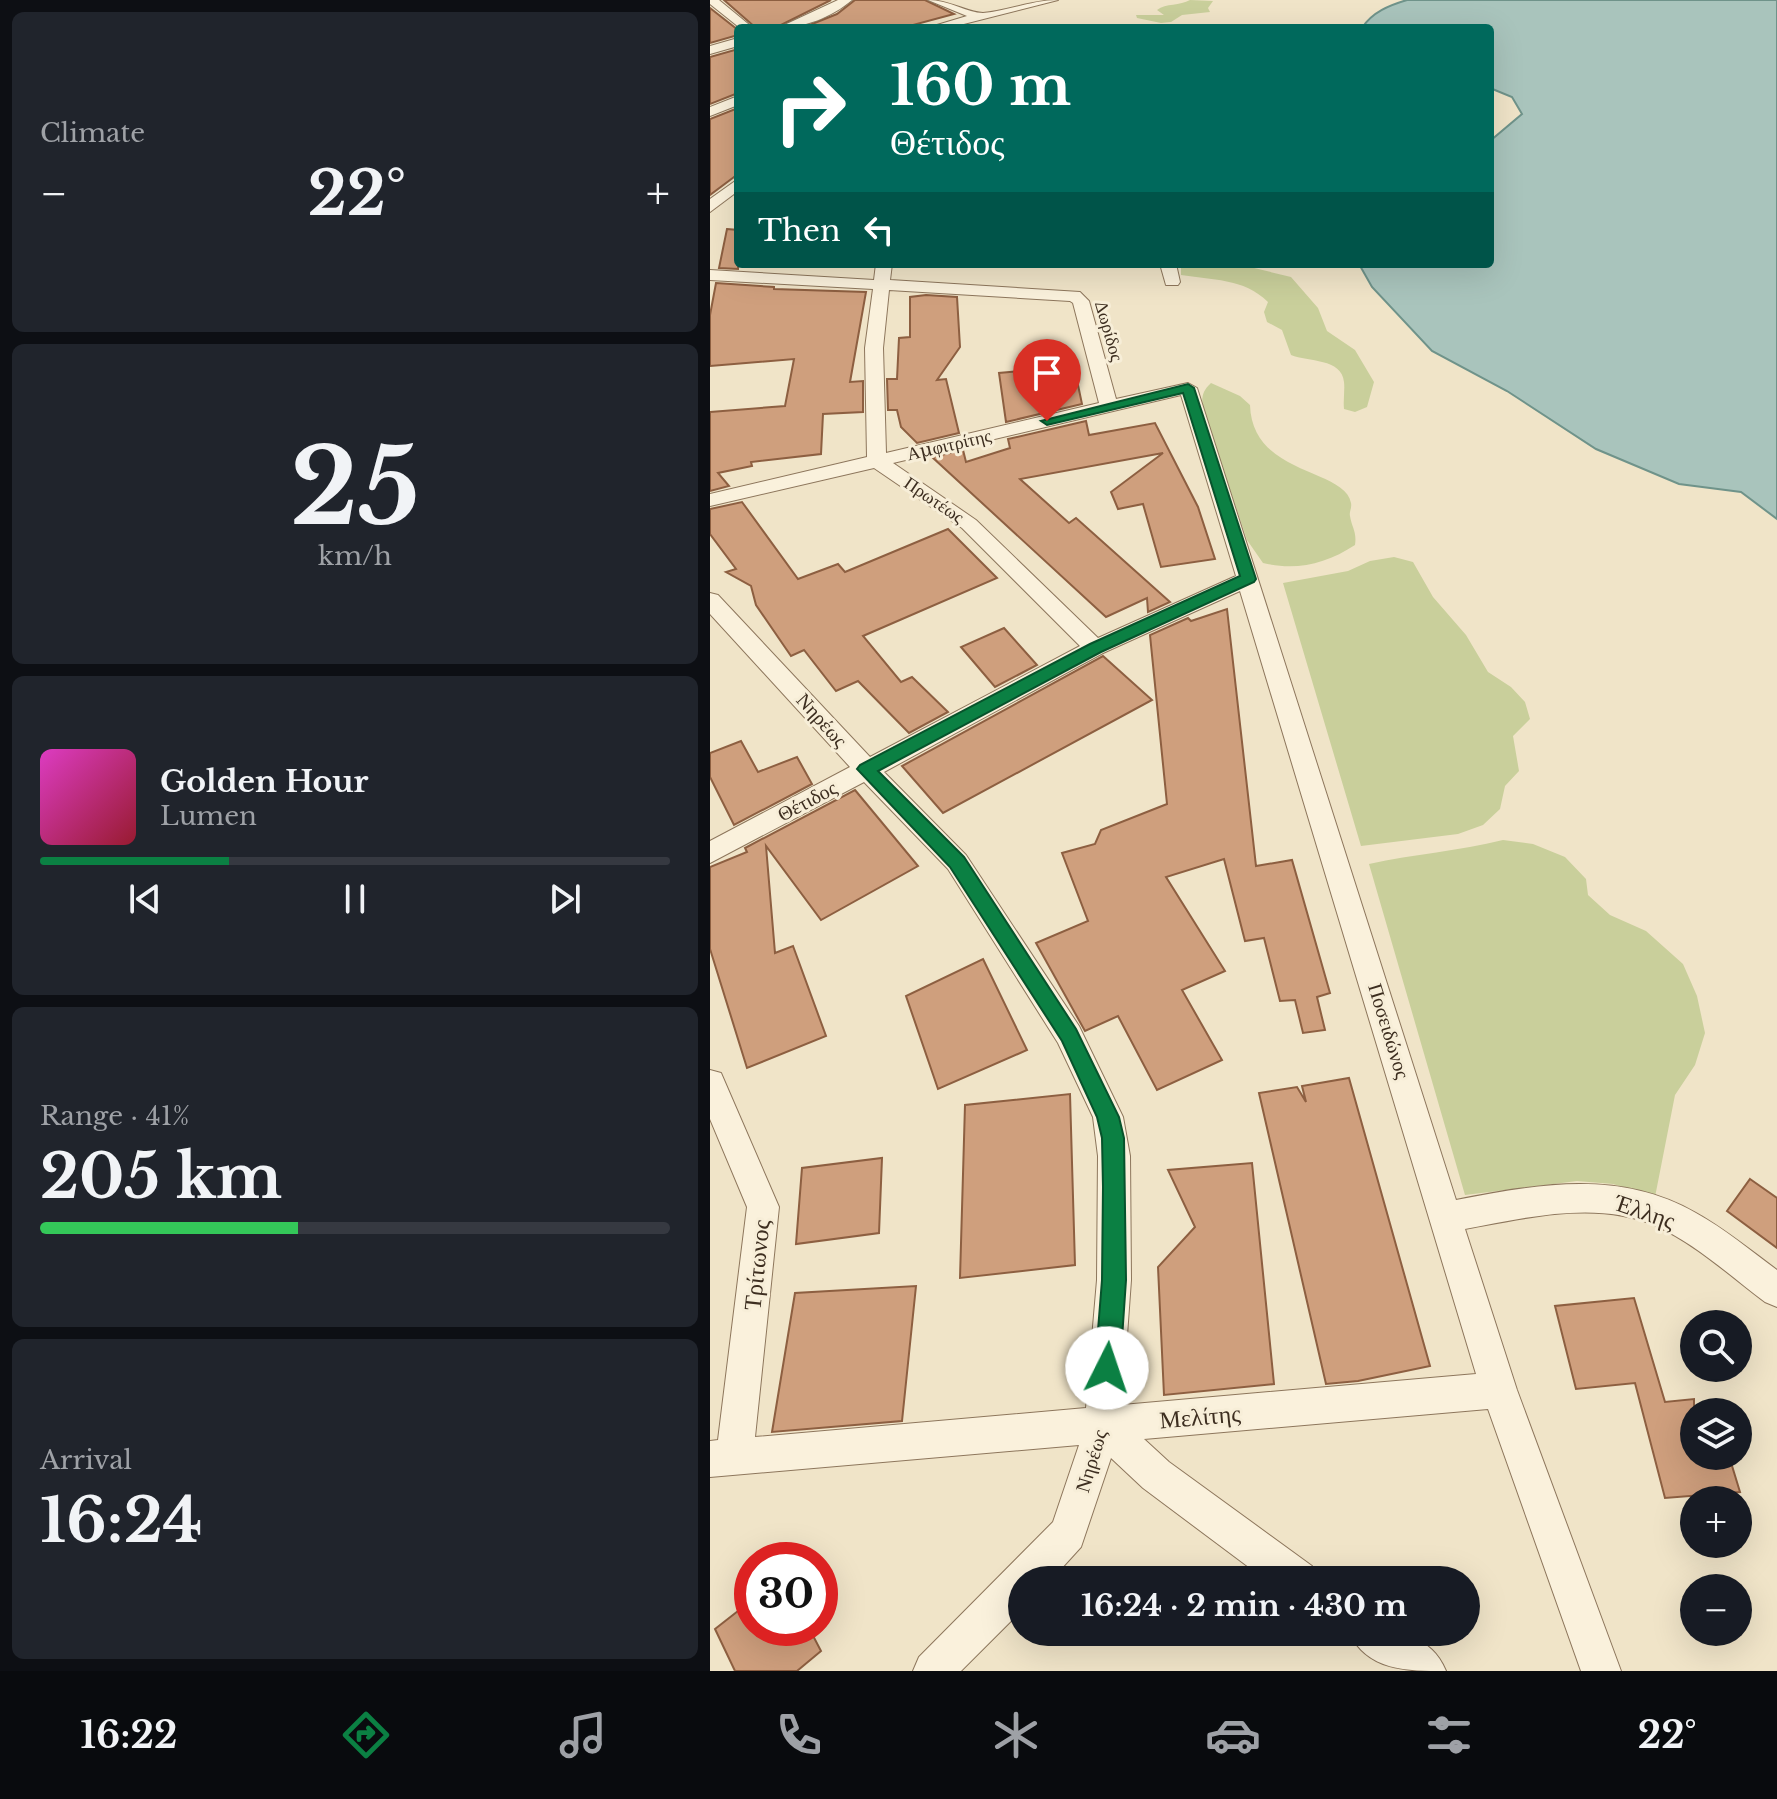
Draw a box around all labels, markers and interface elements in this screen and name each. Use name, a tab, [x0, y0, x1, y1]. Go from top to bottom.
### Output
text: 160 m	[890, 51, 1071, 120]
icon: right	[758, 56, 862, 160]
text: Climate	[40, 117, 145, 149]
text: Θέτιδος	[890, 120, 1005, 165]
text: 22°	[308, 157, 406, 231]
text: −	[40, 166, 68, 221]
text: +	[646, 166, 670, 221]
icon: left	[857, 208, 901, 252]
text: Then	[758, 212, 841, 249]
street label: Δωρίδος	[1090, 298, 1128, 364]
pin	[1013, 339, 1081, 421]
icon: arrive	[1025, 351, 1069, 395]
text: 25	[290, 423, 420, 552]
street label: Αμφιτρίτης	[905, 425, 993, 465]
street label: Πρωτέως	[900, 472, 968, 528]
text: km/h	[318, 540, 392, 572]
street label: Νηρέως	[792, 688, 853, 752]
text: Golden Hour	[160, 763, 369, 800]
street label: Θέτιδος	[773, 775, 841, 827]
text: Lumen	[160, 800, 257, 832]
icon: previous	[123, 877, 167, 921]
icon: pause	[333, 877, 377, 921]
icon: next	[543, 877, 587, 921]
street label: Ποσειδώνος	[1363, 980, 1415, 1082]
text: Range · 41%	[40, 1100, 190, 1132]
text: 205 km	[40, 1140, 282, 1214]
street label: Έλλης	[1610, 1187, 1680, 1235]
street label: Τρίτωνος	[737, 1218, 776, 1312]
map controls	[1680, 1310, 1752, 1646]
button: search	[1680, 1310, 1752, 1382]
position arrow	[1065, 1326, 1149, 1410]
street label: Μελίτης	[1158, 1398, 1242, 1434]
button: layers	[1680, 1398, 1752, 1470]
street label: Νηρέως	[1070, 1427, 1112, 1495]
text: Arrival	[40, 1444, 132, 1476]
text: 16:24	[40, 1484, 203, 1558]
button: +	[1680, 1486, 1752, 1558]
speed limit sign: 30	[734, 1542, 838, 1646]
button: −	[1680, 1574, 1752, 1646]
text: 16:24 · 2 min · 430 m	[1081, 1587, 1407, 1624]
icon: directions	[338, 1707, 394, 1763]
icon: music	[555, 1707, 611, 1763]
icon: phone	[771, 1707, 827, 1763]
icon: climate	[988, 1707, 1044, 1763]
icon: car	[1205, 1707, 1261, 1763]
icon: filters	[1421, 1707, 1477, 1763]
text: 16:22	[80, 1713, 177, 1758]
text: 22°	[1638, 1713, 1697, 1758]

